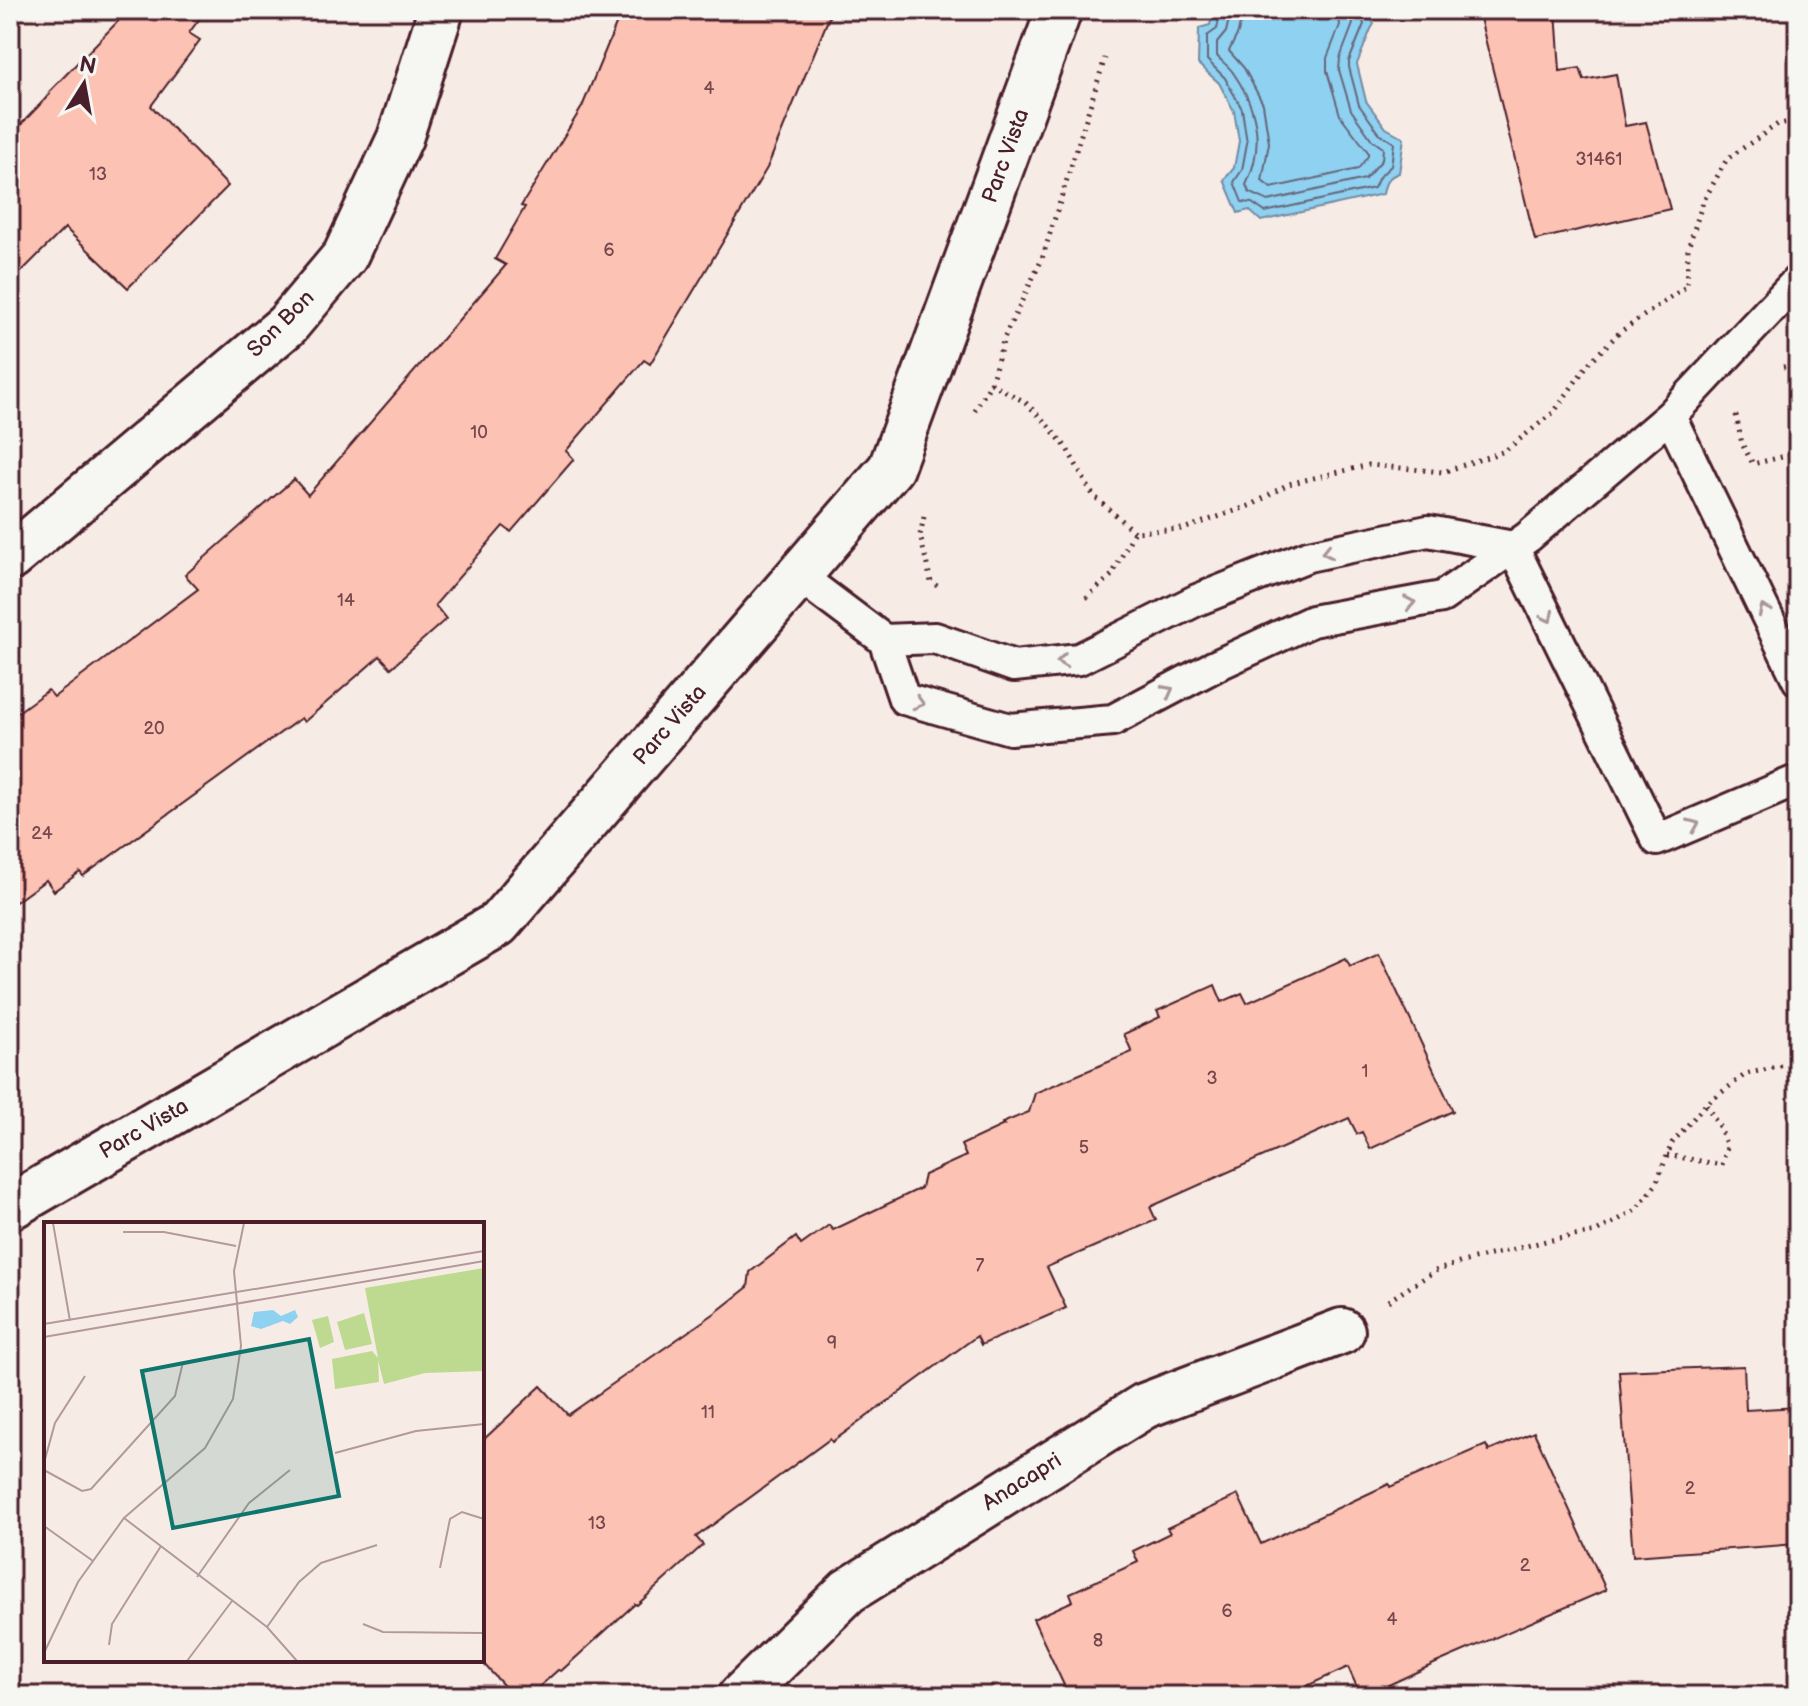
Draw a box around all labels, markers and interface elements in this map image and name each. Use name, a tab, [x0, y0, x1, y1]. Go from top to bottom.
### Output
north arrow	[44, 44, 124, 124]
text: N	[77, 51, 98, 81]
house number: 4	[704, 78, 715, 99]
street label: Parc Vista	[977, 105, 1035, 207]
house number: 31461	[1576, 149, 1622, 170]
house number: 13	[89, 164, 107, 185]
house number: 6	[604, 240, 615, 261]
street label: Son Bon	[242, 285, 320, 363]
house number: 10	[470, 422, 488, 443]
one-way arrow	[1321, 543, 1334, 560]
house number: 14	[337, 590, 355, 611]
one-way arrow	[1404, 595, 1417, 612]
one-way arrow	[1758, 604, 1774, 619]
one-way arrow	[1538, 609, 1554, 623]
one-way arrow	[1055, 652, 1068, 669]
street label: Parc Vista	[628, 679, 712, 771]
one-way arrow	[1160, 685, 1174, 700]
one-way arrow	[912, 694, 926, 711]
house number: 20	[143, 718, 165, 739]
one-way arrow	[1685, 818, 1700, 834]
house number: 24	[31, 823, 53, 844]
house number: 1	[1362, 1061, 1368, 1082]
house number: 3	[1206, 1068, 1218, 1089]
street label: Parc Vista	[95, 1093, 193, 1165]
house number: 5	[1079, 1137, 1089, 1158]
inset map	[44, 1222, 484, 1662]
house number: 7	[976, 1255, 985, 1276]
house number: 9	[827, 1333, 837, 1354]
house number: 11	[701, 1402, 715, 1423]
street label: Anacapri	[977, 1447, 1067, 1517]
house number: 2	[1685, 1478, 1696, 1499]
house number: 13	[588, 1513, 606, 1534]
house number: 2	[1520, 1555, 1531, 1576]
house number: 6	[1222, 1601, 1233, 1622]
house number: 4	[1387, 1609, 1398, 1630]
house number: 8	[1093, 1630, 1103, 1651]

